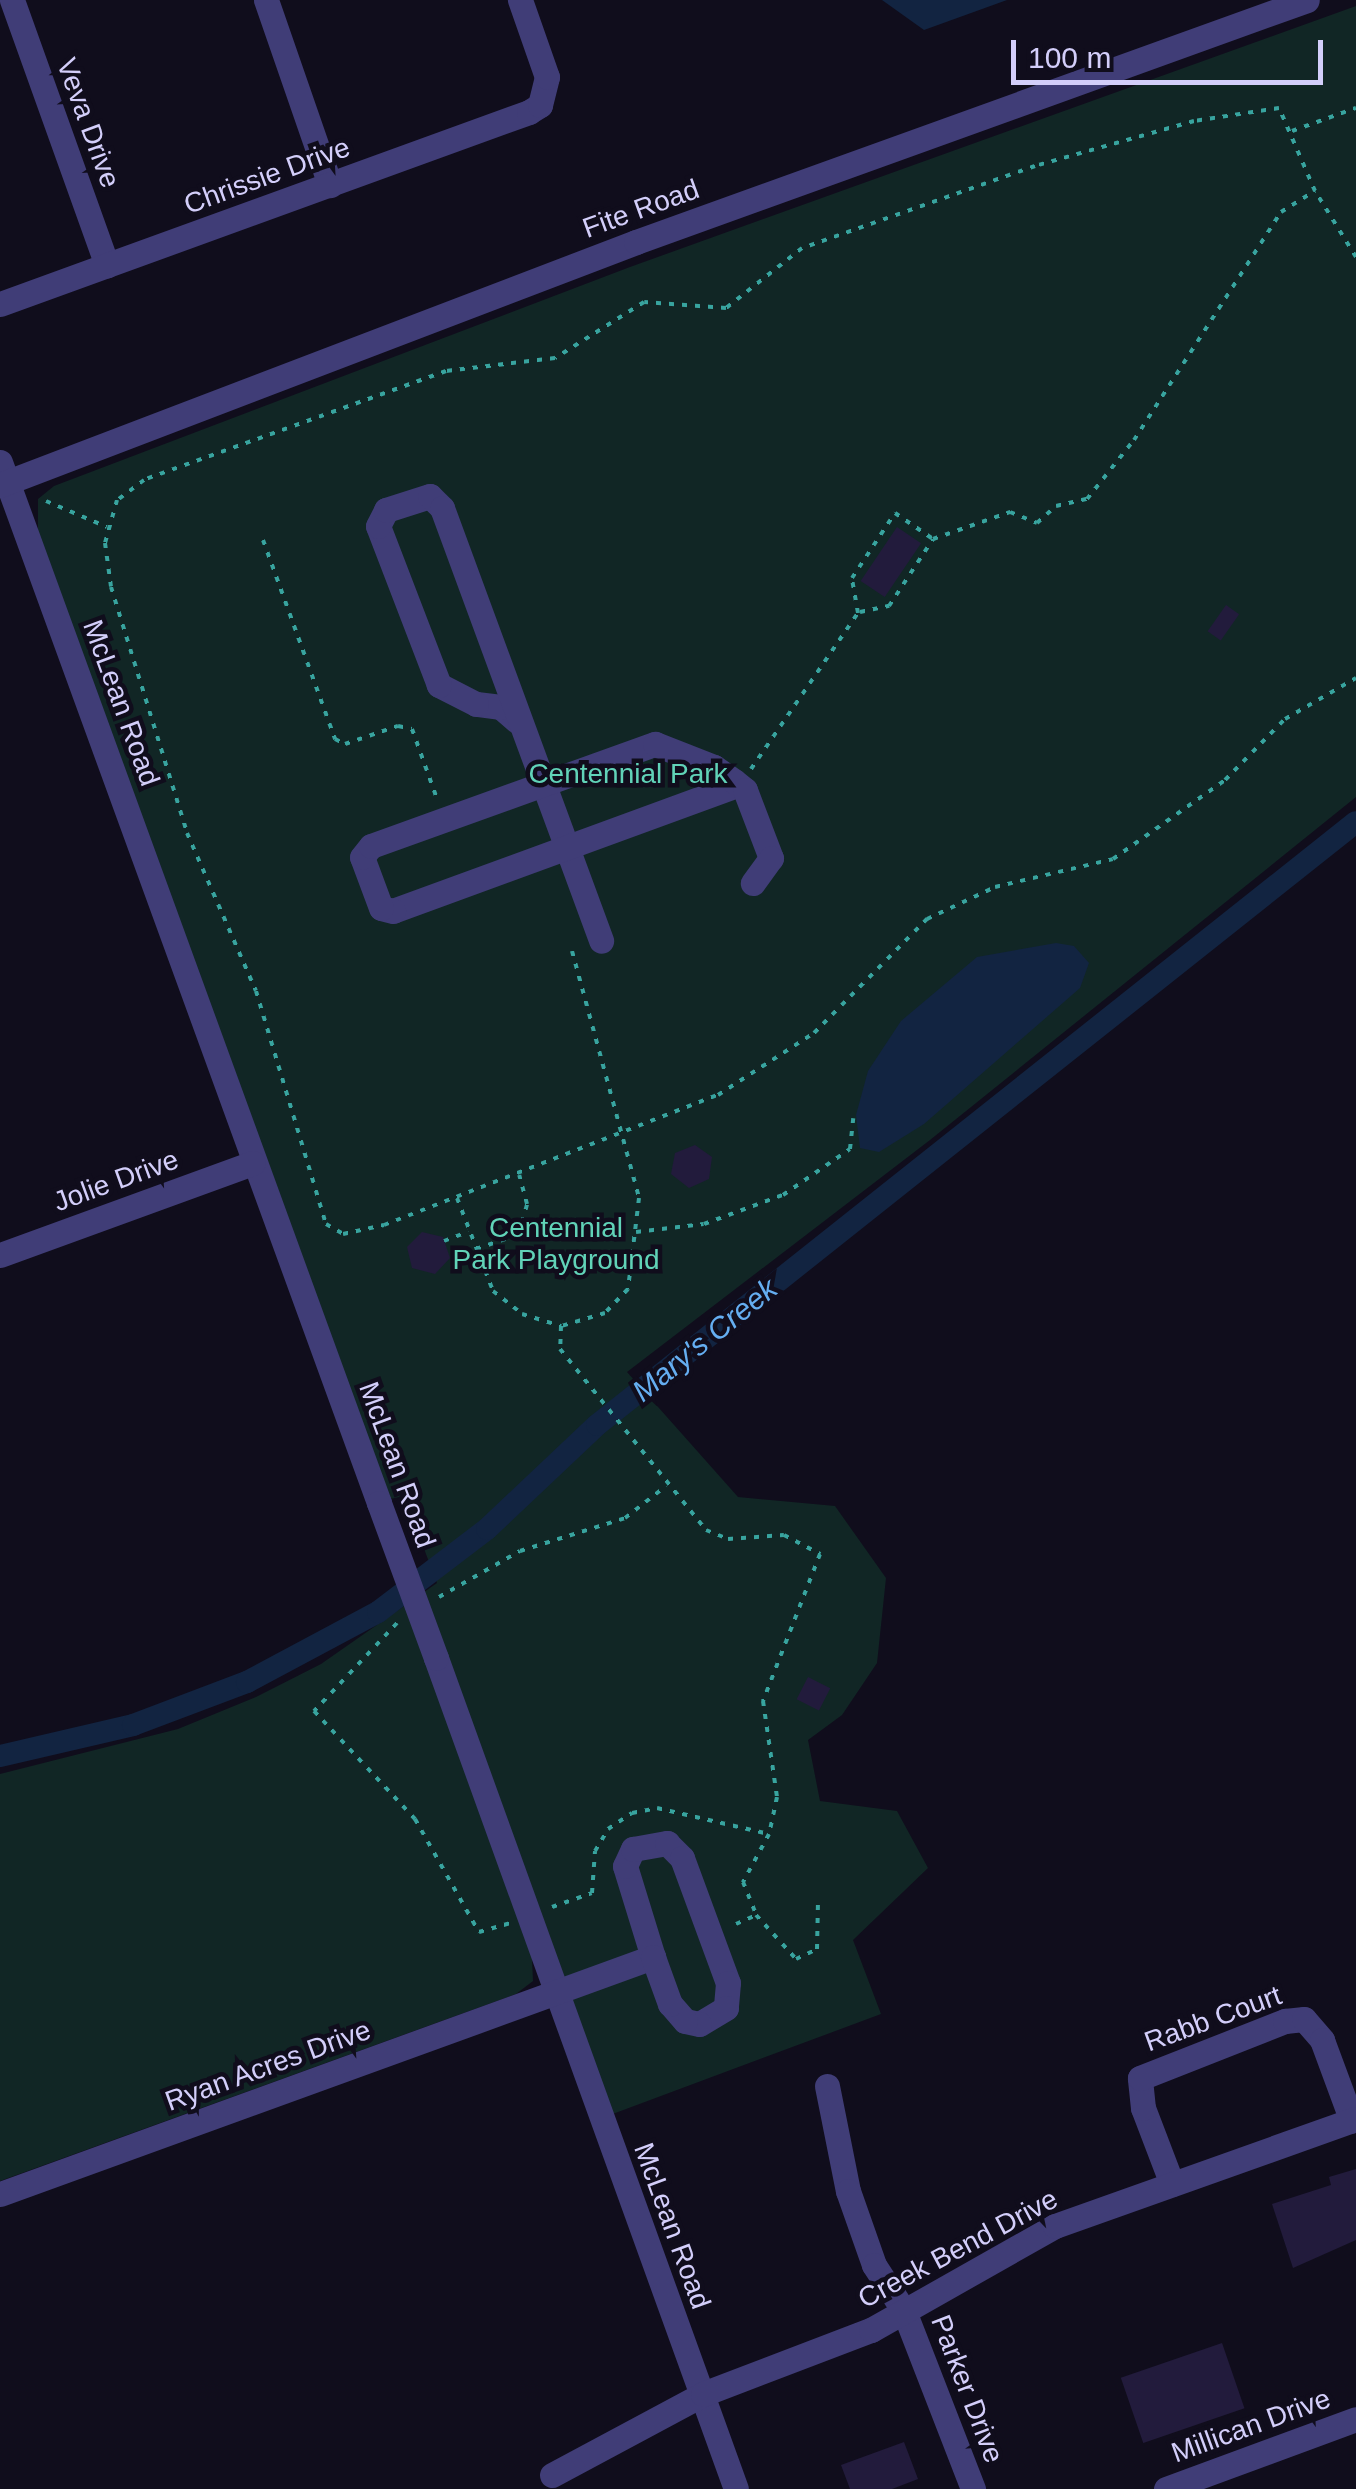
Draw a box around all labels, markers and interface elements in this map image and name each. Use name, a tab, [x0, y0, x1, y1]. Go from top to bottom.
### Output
scale bar	[1016, 20, 1328, 82]
text: 100 m	[1028, 41, 1111, 74]
street label: Veva Drive	[49, 54, 127, 192]
street label: Chrissie Drive	[179, 130, 355, 222]
street label: Fite Road	[578, 172, 704, 246]
street label: McLean Road	[75, 615, 167, 791]
park label: Centennial Park	[528, 757, 728, 791]
street label: Jolie Drive	[49, 1143, 183, 1219]
park label: Centennial Park Playground	[452, 1211, 660, 1277]
water label: Mary's Creek	[625, 1271, 785, 1409]
street label: McLean Road	[351, 1377, 443, 1553]
street label: Rabb Court	[1140, 1979, 1286, 2059]
street label: Ryan Acres Drive	[160, 2013, 376, 2119]
street label: McLean Road	[626, 2138, 718, 2314]
street label: Creek Bend Drive	[853, 2182, 1063, 2316]
street label: Parker Drive	[923, 2310, 1011, 2468]
street label: Millican Drive	[1167, 2382, 1335, 2470]

